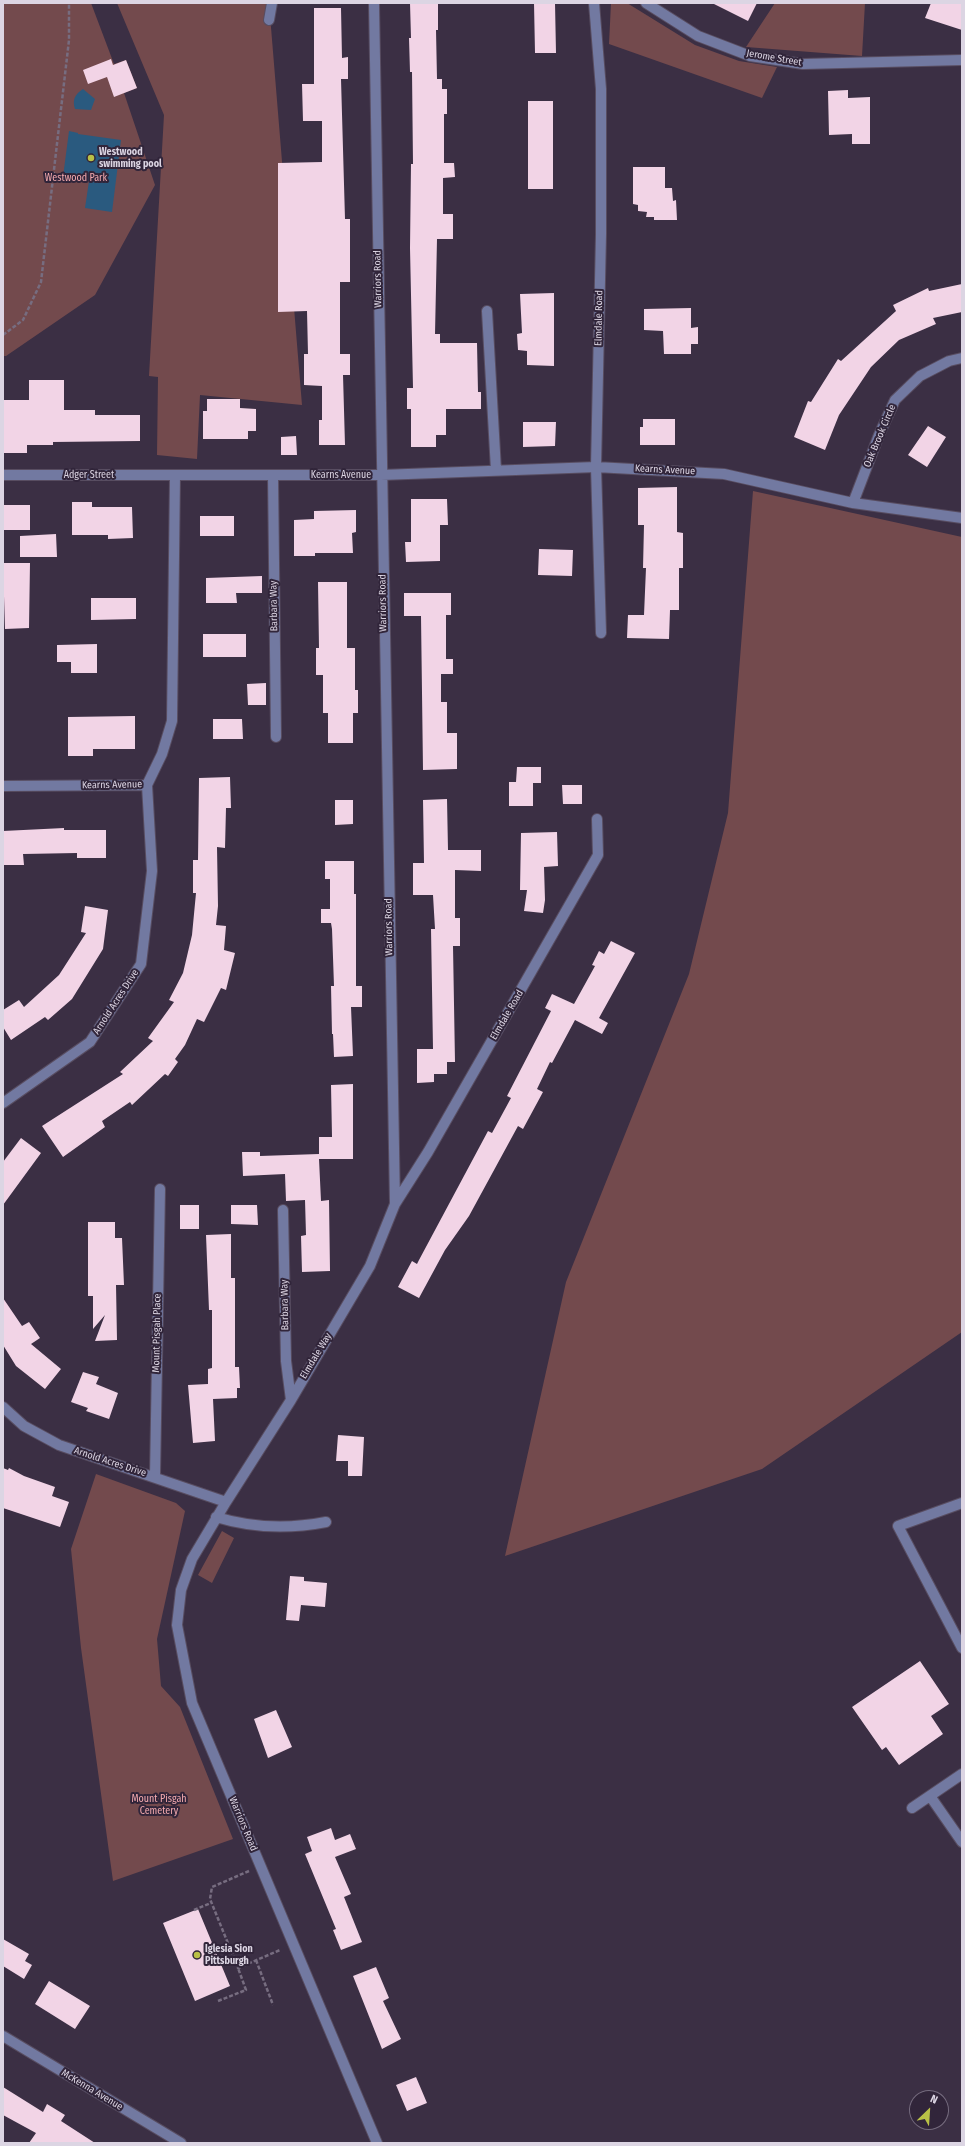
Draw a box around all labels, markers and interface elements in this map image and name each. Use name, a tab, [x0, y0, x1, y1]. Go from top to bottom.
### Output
street label: Jerome Street	[746, 47, 802, 69]
place label: Westwood swimming pool	[99, 146, 162, 170]
marker: Westwood swimming pool	[86, 153, 96, 163]
park label: Westwood Park	[45, 172, 107, 184]
street label: Warriors Road	[371, 250, 385, 308]
street label: Elmdale Road	[593, 290, 605, 346]
street label: Oak Brook Circle	[861, 403, 899, 469]
street label: Kearns Avenue	[635, 462, 695, 478]
street label: Adger Street	[64, 469, 114, 481]
street label: Kearns Avenue	[311, 469, 371, 481]
street label: Warriors Road	[376, 574, 390, 632]
street label: Barbara Way	[268, 580, 280, 632]
street label: Kearns Avenue	[82, 778, 142, 792]
street label: Warriors Road	[382, 898, 396, 956]
street label: Arnold Acres Drive	[91, 967, 141, 1037]
street label: Elmdale Road	[488, 988, 526, 1042]
street label: Barbara Way	[279, 1279, 291, 1331]
street label: Mount Pisgah Place	[150, 1293, 164, 1373]
street label: Elmdale Way	[298, 1331, 334, 1381]
street label: Arnold Acres Drive	[72, 1445, 148, 1479]
park label: Mount Pisgah Cemetery	[131, 1793, 187, 1816]
street label: Warriors Road	[226, 1795, 260, 1853]
place label: Iglesia Sion Pittsburgh	[205, 1943, 253, 1966]
marker: Iglesia Sion Pittsburgh	[192, 1950, 202, 1960]
street label: McKenna Avenue	[59, 2067, 125, 2113]
north arrow	[909, 2090, 949, 2130]
text: N	[928, 2092, 940, 2107]

